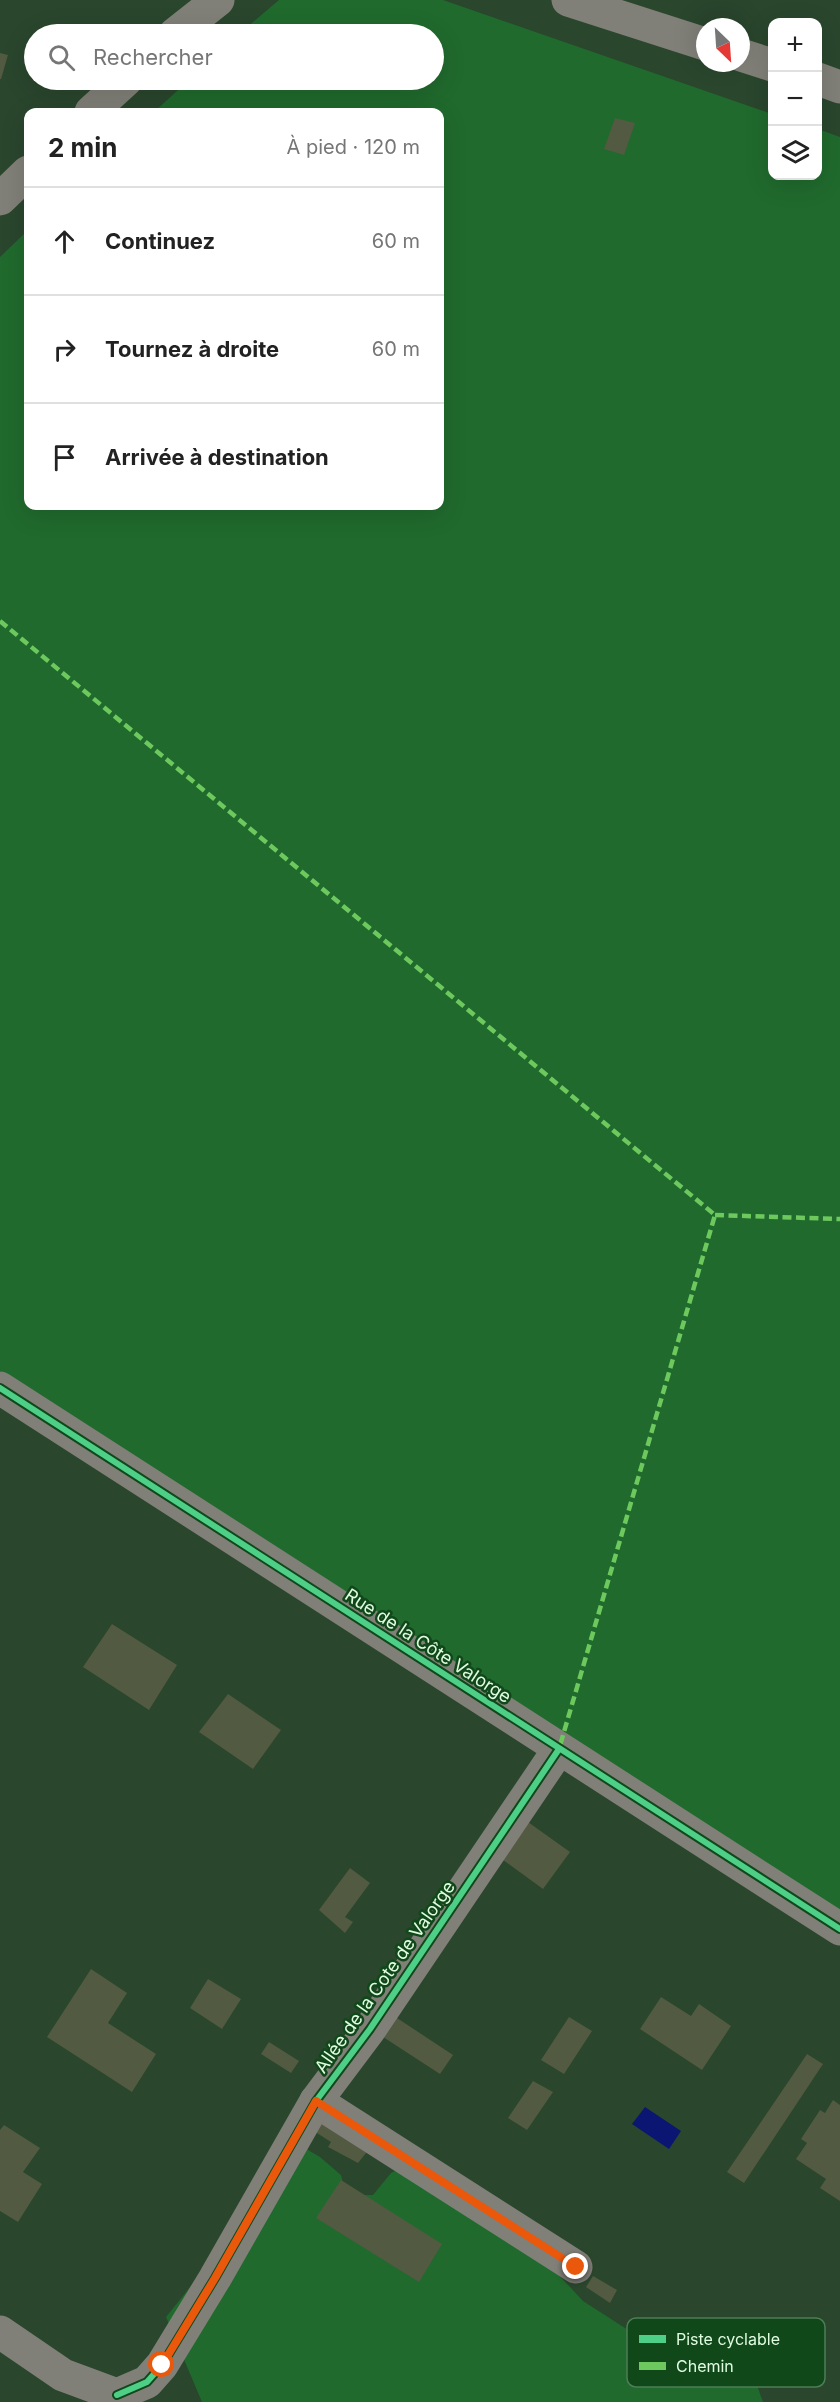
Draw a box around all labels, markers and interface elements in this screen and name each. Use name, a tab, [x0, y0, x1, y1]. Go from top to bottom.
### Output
north arrow	[696, 18, 750, 72]
map controls	[768, 18, 822, 180]
button: +	[768, 18, 822, 72]
search box	[24, 24, 444, 90]
icon: search	[45, 41, 78, 74]
text: Rechercher	[93, 44, 213, 70]
button: −	[768, 72, 822, 126]
button: layers	[768, 126, 822, 180]
text: 2 min	[48, 132, 118, 163]
text: À pied · 120 m	[286, 135, 420, 159]
icon: ahead	[48, 225, 81, 258]
text: Continuez	[105, 228, 215, 254]
text: 60 m	[372, 229, 420, 253]
icon: right	[48, 333, 81, 366]
text: Tournez à droite	[105, 336, 279, 362]
text: 60 m	[372, 337, 420, 361]
icon: arrive	[48, 441, 81, 474]
text: Arrivée à destination	[105, 444, 329, 470]
street label: Rue de la Côte Valorge	[341, 1584, 515, 1707]
street label: Allée de la Cote de Valorge	[310, 1877, 459, 2077]
route end	[562, 2253, 588, 2279]
legend	[627, 2318, 825, 2387]
text: Piste cyclable	[676, 2329, 780, 2349]
route start	[148, 2351, 174, 2377]
text: Chemin	[676, 2356, 734, 2376]

